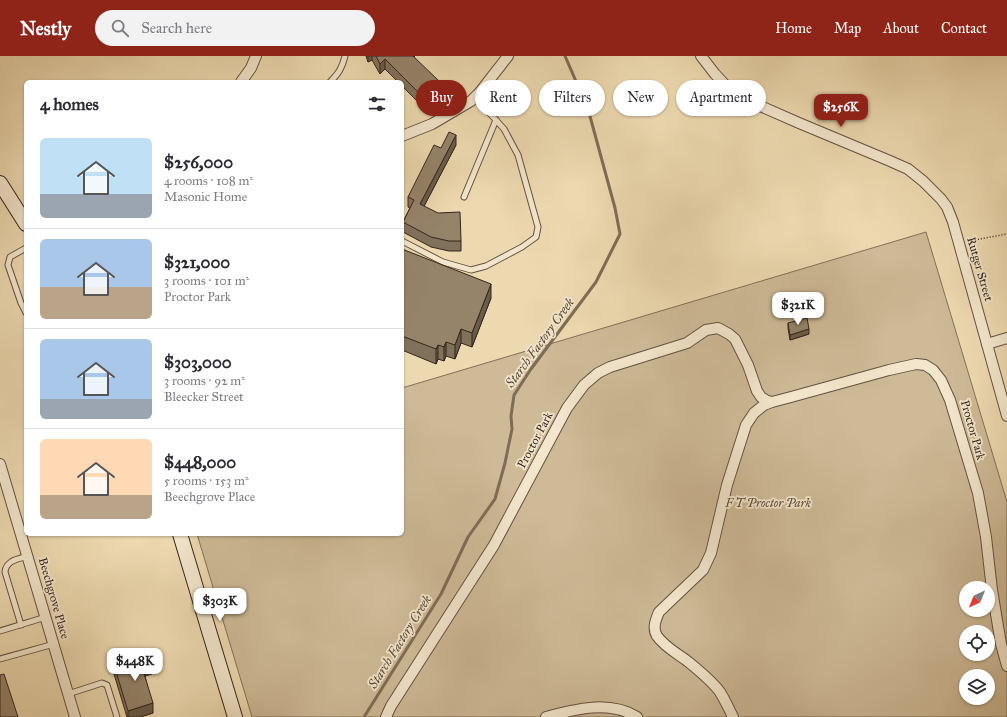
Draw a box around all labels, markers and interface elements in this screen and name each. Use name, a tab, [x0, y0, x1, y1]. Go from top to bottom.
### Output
search box	[95, 10, 375, 46]
text: Nestly	[20, 17, 71, 40]
icon: search	[109, 17, 131, 39]
text: Search here	[141, 19, 212, 37]
text: Home	[775, 20, 812, 37]
text: Map	[834, 20, 861, 37]
text: About	[883, 20, 919, 37]
text: Contact	[941, 20, 987, 37]
chip: Buy	[416, 80, 467, 116]
chip: Rent	[475, 80, 531, 116]
chip: Filters	[539, 80, 605, 116]
chip: New	[613, 80, 668, 116]
chip: Apartment	[676, 80, 766, 116]
icon: filters	[366, 93, 388, 115]
text: 4 homes	[40, 94, 99, 115]
pin: $256K	[813, 94, 869, 128]
text: $256K	[823, 99, 859, 115]
text: $256,000	[164, 152, 233, 173]
icon: home	[72, 154, 120, 202]
text: 4 rooms · 108 m²	[164, 173, 253, 189]
text: Masonic Home	[164, 189, 247, 205]
street label: Rutger Street	[963, 235, 996, 304]
text: $321,000	[164, 252, 230, 273]
icon: home	[72, 255, 120, 303]
text: 3 rooms · 101 m²	[164, 273, 249, 289]
text: Proctor Park	[164, 289, 231, 305]
pin: $321K	[770, 292, 826, 326]
water label: Starch Factory Creek	[502, 295, 578, 392]
text: $321K	[781, 297, 815, 313]
text: $303,000	[164, 352, 232, 373]
icon: home	[72, 355, 120, 403]
text: 3 rooms · 92 m²	[164, 373, 245, 389]
text: Bleecker Street	[164, 389, 244, 405]
street label: Proctor Park	[958, 398, 988, 462]
street label: Proctor Park	[514, 409, 556, 470]
text: $448,000	[164, 452, 236, 473]
icon: home	[72, 455, 120, 503]
text: 5 rooms · 153 m²	[164, 473, 249, 489]
text: Beechgrove Place	[164, 489, 255, 505]
park label: F T Proctor Park	[724, 496, 811, 510]
street label: Beechgrove Place	[35, 556, 72, 641]
north arrow	[959, 581, 995, 617]
map controls	[959, 581, 995, 705]
pin: $303K	[192, 588, 248, 622]
water label: Starch Factory Creek	[364, 592, 435, 692]
text: $303K	[203, 593, 238, 609]
button: locate	[959, 625, 995, 661]
pin: $448K	[107, 648, 163, 682]
text: $448K	[116, 653, 154, 669]
button: layers	[959, 669, 995, 705]

